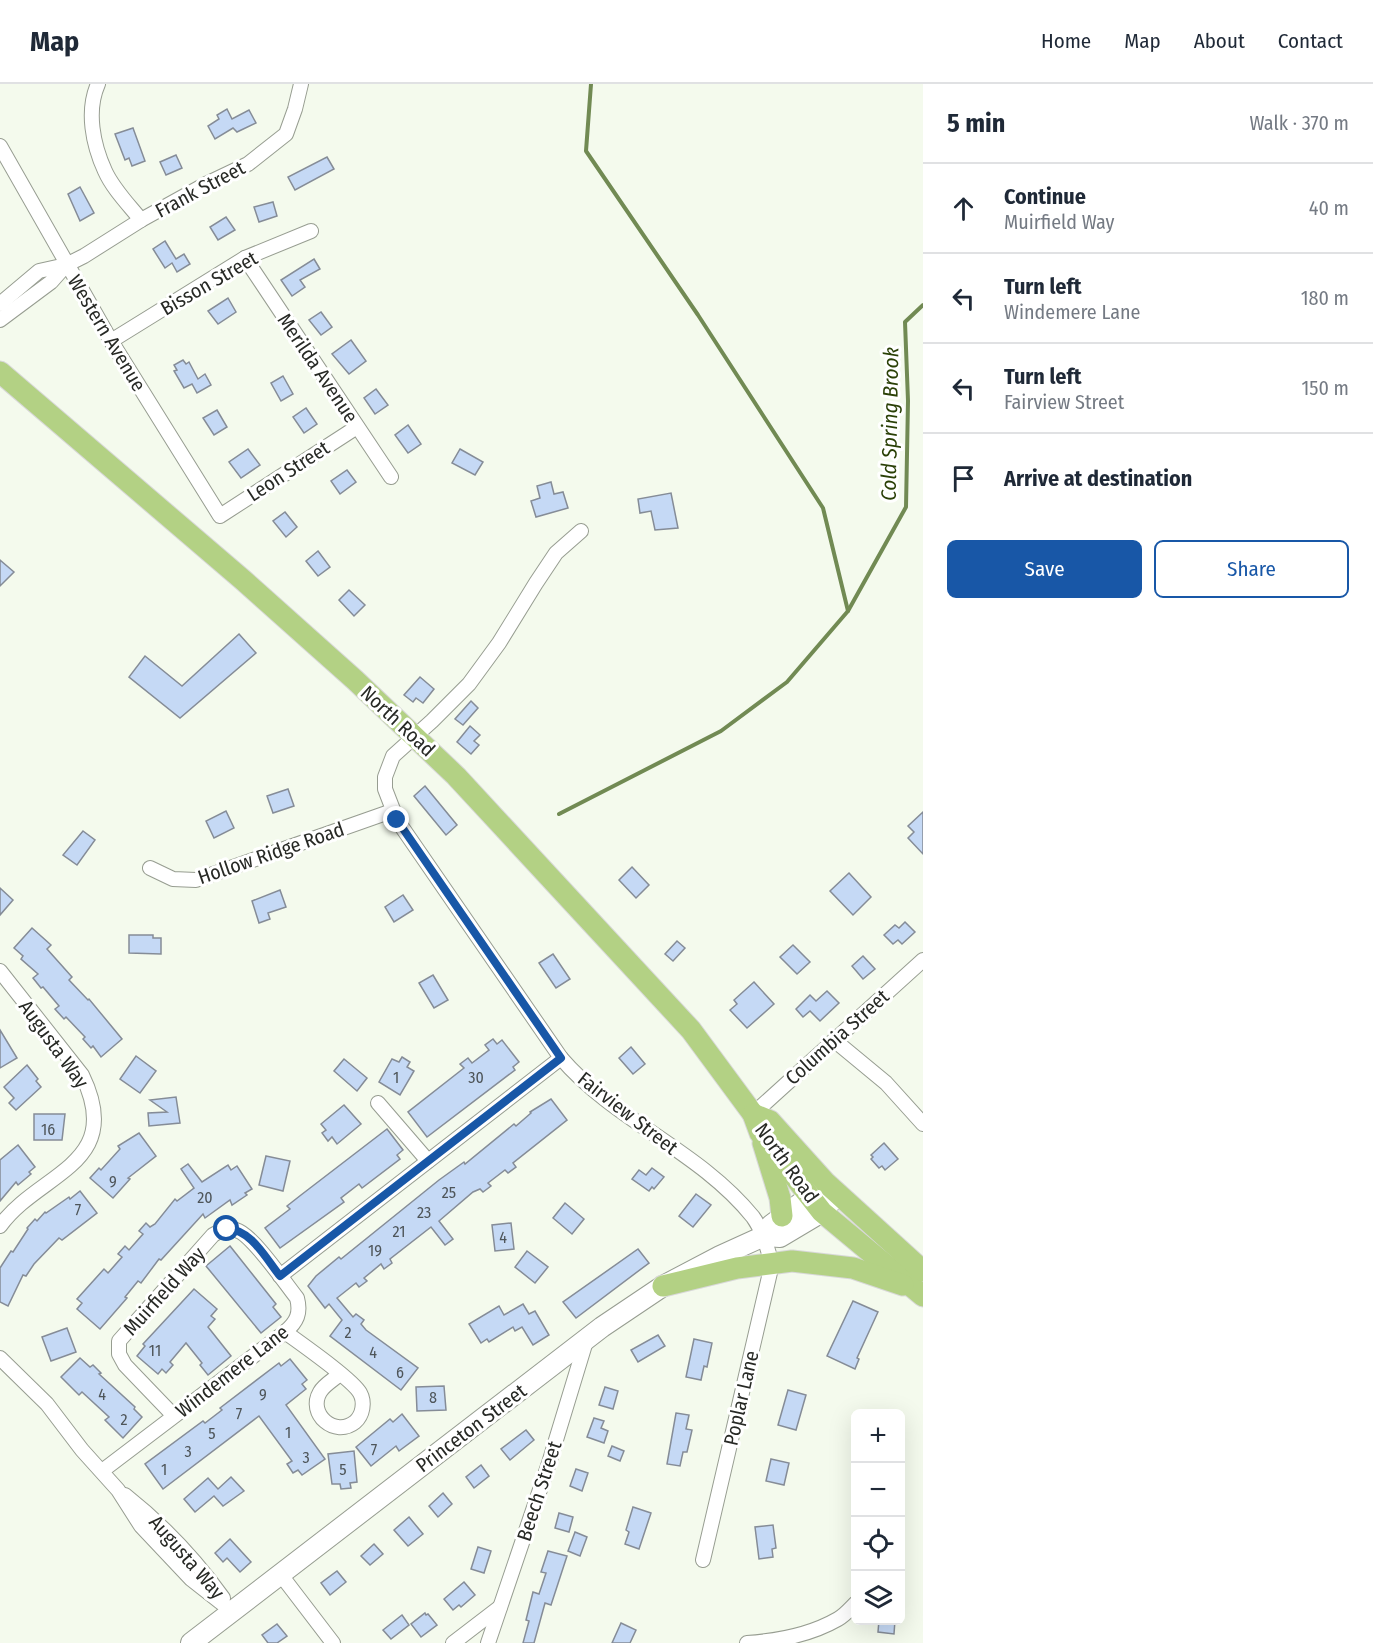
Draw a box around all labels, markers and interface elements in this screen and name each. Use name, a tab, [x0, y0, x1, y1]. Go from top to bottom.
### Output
text: Map	[30, 25, 79, 58]
text: Home	[1041, 28, 1091, 54]
text: Map	[1124, 28, 1161, 54]
text: About	[1194, 28, 1245, 54]
text: Contact	[1278, 28, 1343, 54]
text: 5 min	[947, 108, 1005, 139]
text: Walk · 370 m	[1249, 111, 1349, 135]
street label: Frank Street	[151, 155, 249, 223]
text: Continue	[1004, 183, 1086, 210]
icon: ahead	[947, 192, 980, 225]
text: 40 m	[1309, 196, 1349, 220]
text: Muirfield Way	[1004, 210, 1114, 234]
street label: Bisson Street	[156, 245, 262, 320]
street label: Western Avenue	[63, 270, 151, 396]
text: Turn left	[1004, 273, 1082, 300]
icon: left	[947, 282, 980, 315]
text: 180 m	[1301, 286, 1349, 310]
text: Windemere Lane	[1004, 300, 1140, 324]
street label: Merilda Avenue	[273, 309, 363, 427]
water label: Cold Spring Brook	[876, 347, 904, 501]
text: Turn left	[1004, 363, 1082, 390]
icon: left	[947, 372, 980, 405]
text: 150 m	[1302, 376, 1349, 400]
text: Fairview Street	[1004, 390, 1124, 414]
street label: Leon Street	[242, 435, 334, 506]
icon: arrive	[947, 462, 980, 495]
text: Arrive at destination	[1004, 465, 1192, 492]
button: Save	[947, 540, 1142, 598]
button: Share	[1154, 540, 1349, 598]
street label: North Road	[356, 681, 440, 761]
route end	[383, 806, 409, 832]
street label: Hollow Ridge Road	[195, 817, 347, 889]
street label: Columbia Street	[780, 984, 894, 1090]
street label: Augusta Way	[14, 995, 94, 1093]
street label: Fairview Street	[573, 1067, 683, 1160]
house number: 1	[393, 1068, 399, 1087]
house number: 30	[468, 1068, 484, 1087]
street label: North Road	[750, 1118, 824, 1208]
house number: 16	[41, 1120, 55, 1139]
house number: 9	[109, 1172, 117, 1191]
house number: 25	[442, 1183, 456, 1202]
house number: 20	[197, 1188, 213, 1207]
house number: 7	[75, 1200, 82, 1219]
house number: 23	[417, 1203, 431, 1222]
route start	[213, 1215, 239, 1241]
house number: 21	[393, 1222, 405, 1241]
house number: 4	[499, 1228, 507, 1247]
house number: 19	[368, 1241, 382, 1260]
street label: Muirfield Way	[118, 1242, 210, 1340]
street label: Windemere Lane	[171, 1320, 293, 1422]
house number: 2	[344, 1323, 352, 1342]
house number: 11	[149, 1341, 161, 1360]
house number: 4	[369, 1343, 377, 1362]
street label: Poplar Lane	[718, 1348, 764, 1448]
house number: 6	[396, 1363, 404, 1382]
street label: Princeton Street	[411, 1378, 531, 1477]
house number: 4	[98, 1385, 106, 1404]
house number: 9	[259, 1385, 267, 1404]
house number: 8	[429, 1388, 437, 1407]
house number: 7	[236, 1404, 243, 1423]
map controls	[851, 1409, 905, 1625]
button: +	[851, 1409, 905, 1463]
house number: 2	[120, 1410, 128, 1429]
house number: 1	[285, 1423, 291, 1442]
house number: 5	[208, 1424, 216, 1443]
street label: Beech Street	[512, 1438, 567, 1544]
house number: 7	[371, 1440, 378, 1459]
house number: 3	[184, 1442, 192, 1461]
house number: 3	[302, 1448, 310, 1467]
house number: 1	[161, 1460, 167, 1479]
house number: 5	[339, 1460, 347, 1479]
button: −	[851, 1463, 905, 1517]
street label: Augusta Way	[144, 1510, 230, 1604]
button: locate	[851, 1517, 905, 1571]
button: layers	[851, 1571, 905, 1625]

